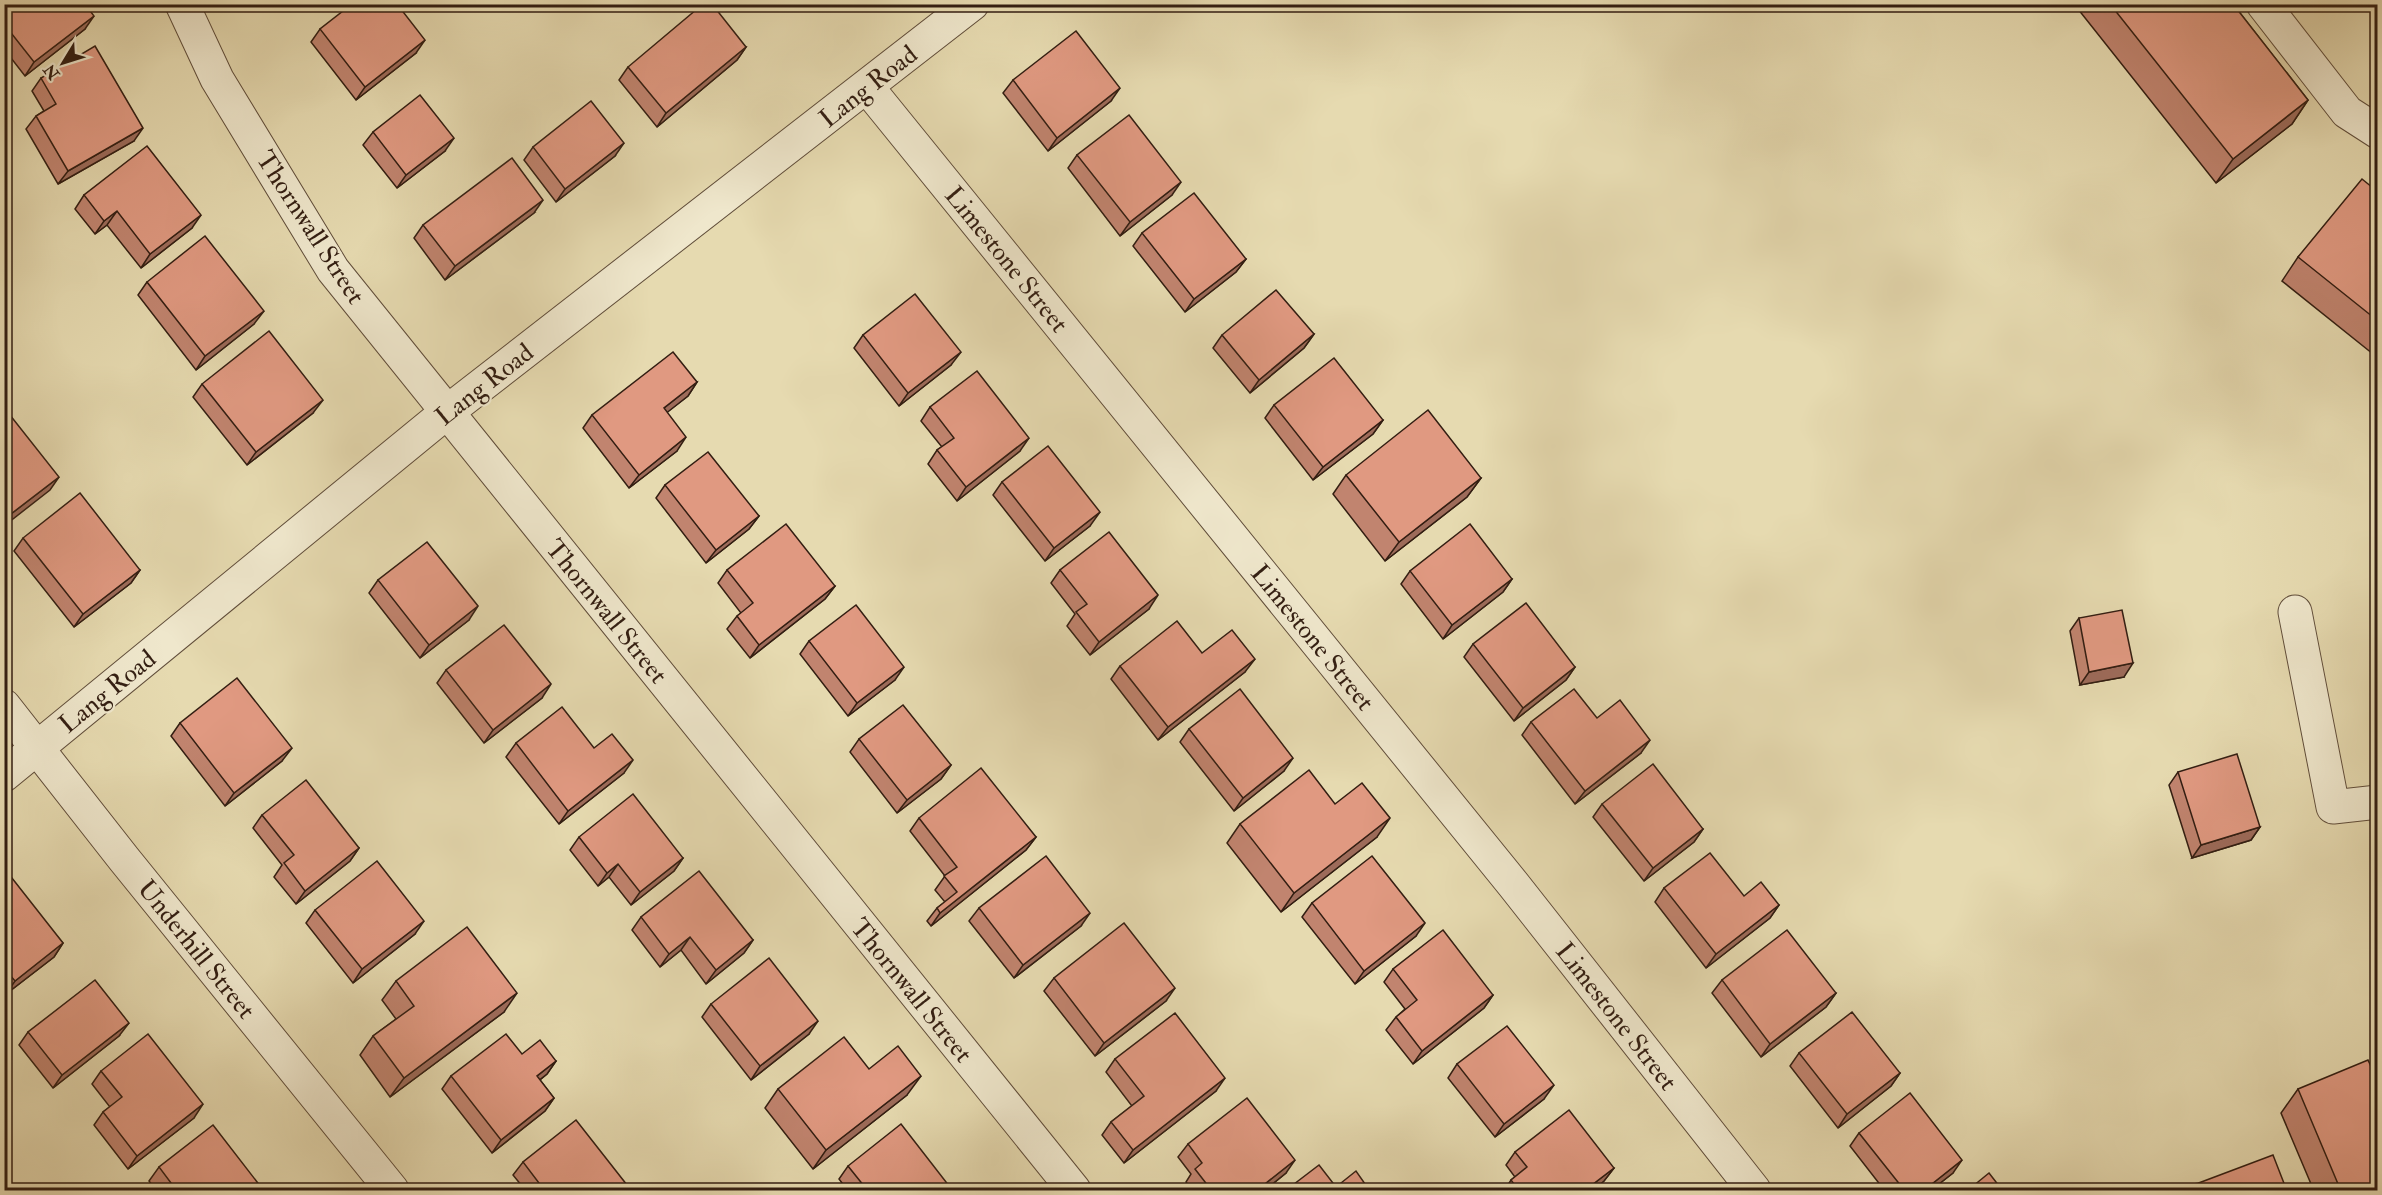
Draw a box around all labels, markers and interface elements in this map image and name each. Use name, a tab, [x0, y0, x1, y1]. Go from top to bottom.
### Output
north arrow	[33, 33, 93, 93]
street label: Lang Road	[813, 38, 924, 135]
text: N	[39, 59, 65, 84]
street label: Thornwall Street	[249, 145, 372, 310]
street label: Limestone Street	[937, 180, 1075, 339]
street label: Lang Road	[429, 336, 540, 433]
street label: Thornwall Street	[538, 533, 674, 690]
street label: Limestone Street	[1243, 558, 1381, 717]
street label: Lang Road	[53, 643, 163, 741]
street label: Underhill Street	[130, 874, 262, 1026]
street label: Thornwall Street	[843, 912, 979, 1069]
street label: Limestone Street	[1549, 936, 1684, 1097]

